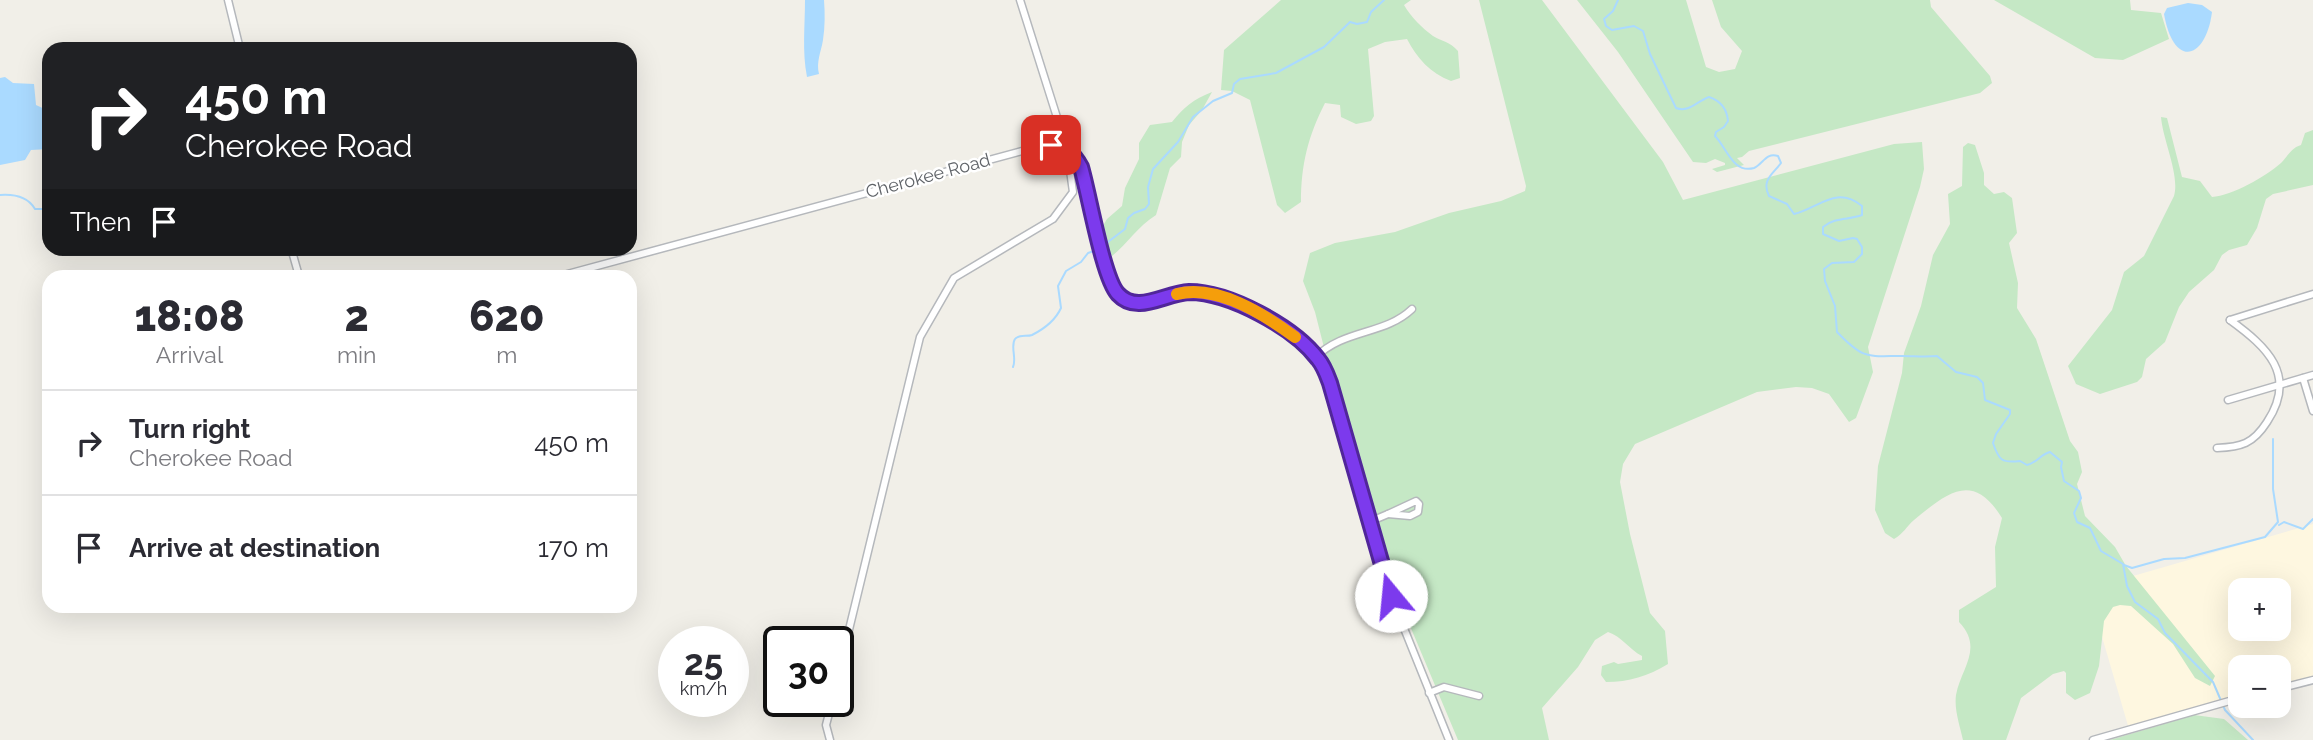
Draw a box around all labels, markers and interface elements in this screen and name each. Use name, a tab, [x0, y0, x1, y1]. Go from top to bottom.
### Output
text: 450 m	[185, 68, 328, 125]
icon: right	[70, 70, 161, 161]
pin	[1021, 115, 1081, 175]
icon: arrive	[1032, 126, 1070, 164]
text: Cherokee Road	[185, 127, 413, 164]
street label: Cherokee Road	[863, 149, 992, 202]
icon: arrive	[145, 203, 183, 241]
text: Then	[70, 207, 131, 237]
text: 18:08	[134, 292, 244, 341]
text: 2	[344, 292, 369, 341]
text: 620	[469, 292, 545, 341]
text: Arrival	[156, 341, 223, 368]
text: min	[337, 341, 376, 368]
text: m	[496, 341, 517, 368]
text: Turn right	[129, 414, 250, 444]
icon: right	[70, 424, 108, 462]
text: 450 m	[534, 428, 609, 458]
text: Cherokee Road	[129, 444, 293, 471]
icon: arrive	[70, 529, 108, 567]
text: Arrive at destination	[129, 533, 380, 563]
text: 170 m	[538, 533, 609, 563]
position arrow	[1354, 559, 1428, 633]
map controls	[2228, 578, 2291, 718]
button: +	[2228, 578, 2291, 641]
speed limit sign: 30	[763, 626, 854, 717]
text: 25	[684, 642, 723, 683]
button: −	[2228, 655, 2291, 718]
text: km/h	[680, 678, 727, 699]

